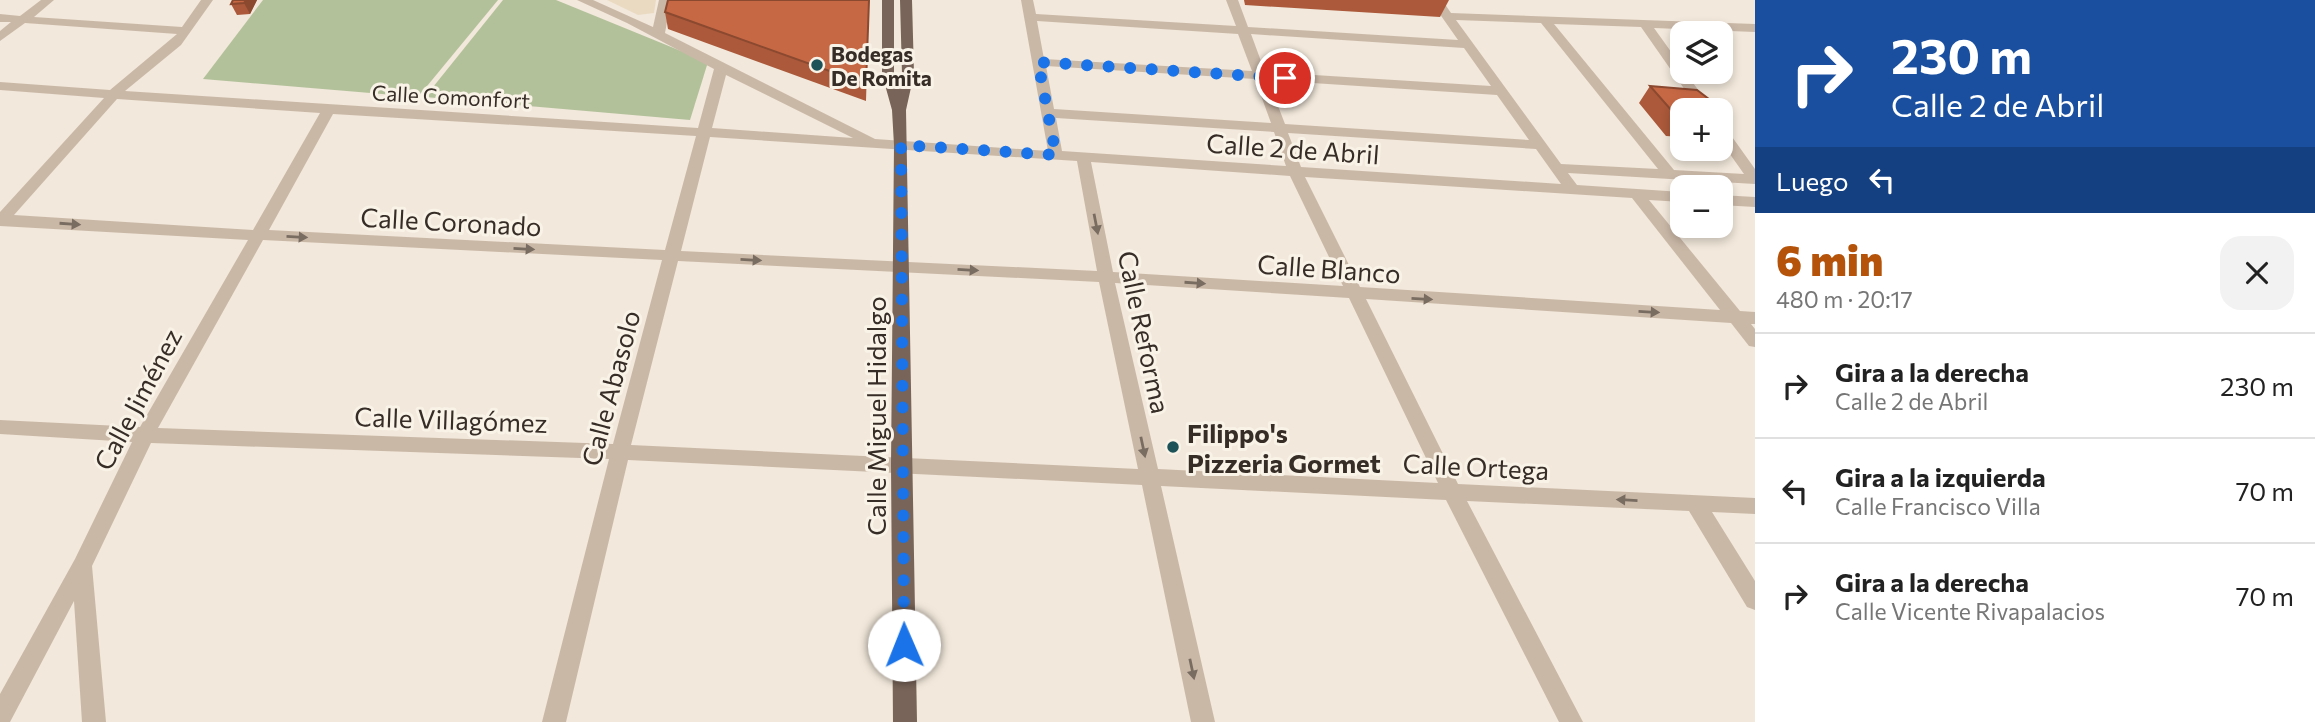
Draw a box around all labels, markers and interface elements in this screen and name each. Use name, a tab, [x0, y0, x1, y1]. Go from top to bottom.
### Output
map controls	[1670, 21, 1733, 238]
button: layers	[1670, 21, 1733, 84]
text: 230 m	[1891, 24, 2032, 84]
icon: right	[1776, 28, 1867, 119]
place label: Bodegas De Romita	[831, 41, 932, 90]
pin	[1255, 48, 1315, 108]
marker: Bodegas De Romita	[809, 57, 825, 73]
icon: arrive	[1266, 59, 1304, 97]
street label: Calle Comonfort	[371, 79, 531, 113]
text: Calle 2 de Abril	[1891, 84, 2104, 124]
button: +	[1670, 98, 1733, 161]
street label: Calle 2 de Abril	[1205, 126, 1381, 170]
icon: left	[1863, 161, 1901, 199]
text: Luego	[1776, 165, 1849, 196]
button: −	[1670, 175, 1733, 238]
street label: Calle Coronado	[360, 201, 542, 241]
one-way arrow	[1091, 213, 1102, 235]
one-way arrow	[59, 218, 81, 229]
one-way arrow	[286, 232, 308, 243]
text: 6 min	[1776, 233, 1883, 285]
button: close	[2220, 236, 2294, 310]
one-way arrow	[513, 244, 535, 255]
street label: Calle Reforma	[1113, 248, 1177, 416]
street label: Calle Blanco	[1256, 248, 1402, 288]
one-way arrow	[741, 255, 763, 266]
one-way arrow	[957, 265, 979, 276]
one-way arrow	[1184, 278, 1206, 289]
text: 480 m · 20:17	[1776, 285, 1913, 313]
one-way arrow	[1411, 293, 1433, 304]
street label: Calle Miguel Hidalgo	[860, 296, 891, 536]
street label: Calle Abasolo	[574, 307, 646, 469]
one-way arrow	[1639, 307, 1661, 318]
street label: Calle Jiménez	[87, 323, 187, 475]
text: Gira a la derecha	[1835, 356, 2029, 387]
icon: right	[1776, 367, 1814, 405]
text: 230 m	[2220, 370, 2294, 401]
text: Calle 2 de Abril	[1835, 387, 1988, 415]
street label: Calle Villagómez	[354, 400, 548, 438]
place label: Filippo's Pizzeria Gormet	[1187, 417, 1381, 478]
one-way arrow	[1138, 436, 1149, 458]
marker: Filippo's Pizzeria Gormet	[1165, 439, 1181, 455]
street label: Calle Ortega	[1402, 447, 1550, 485]
text: Gira a la izquierda	[1835, 461, 2046, 492]
icon: left	[1776, 472, 1814, 510]
text: 70 m	[2236, 475, 2294, 506]
text: Calle Francisco Villa	[1835, 492, 2041, 520]
one-way arrow	[1615, 494, 1637, 505]
text: Gira a la derecha	[1835, 566, 2029, 597]
icon: right	[1776, 577, 1814, 615]
text: 70 m	[2236, 580, 2294, 611]
text: Calle Vicente Rivapalacios	[1835, 597, 2105, 625]
position arrow	[867, 608, 941, 682]
one-way arrow	[1186, 658, 1197, 680]

